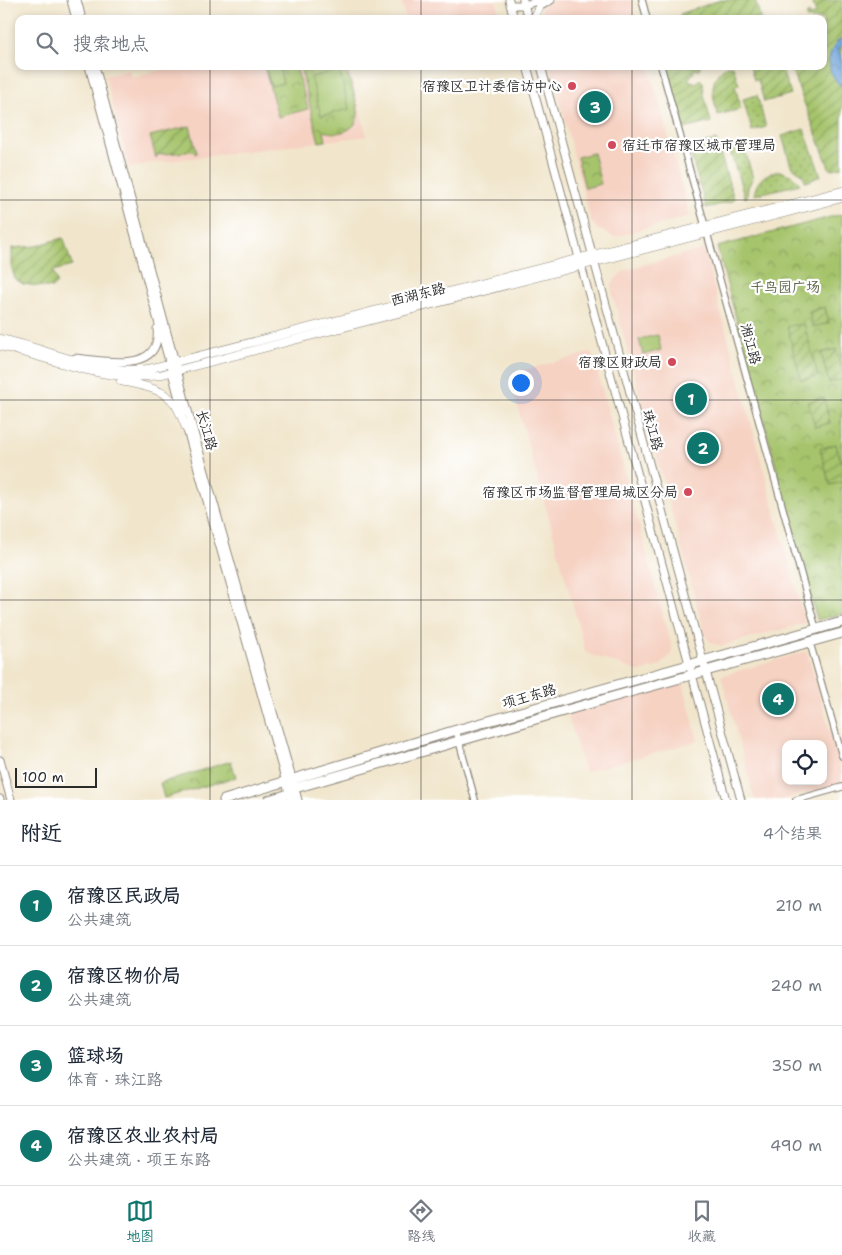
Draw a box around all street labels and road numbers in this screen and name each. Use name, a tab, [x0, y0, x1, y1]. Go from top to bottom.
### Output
street label: 西湖东路	[389, 278, 447, 310]
street label: 湘江路	[737, 321, 765, 367]
street label: 长江路	[193, 407, 221, 453]
street label: 珠江路	[639, 407, 667, 453]
street label: 项王东路	[500, 680, 558, 712]

